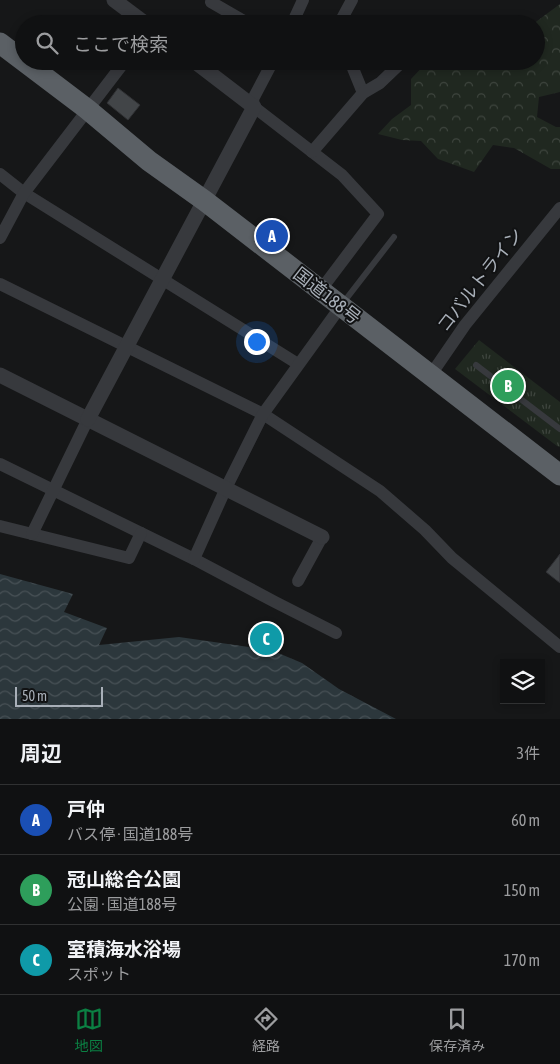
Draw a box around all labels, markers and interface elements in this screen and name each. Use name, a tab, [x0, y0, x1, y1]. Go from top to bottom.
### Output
search box	[15, 15, 545, 70]
icon: search	[33, 29, 61, 57]
text: ここで検索	[73, 33, 168, 55]
pin: A	[256, 217, 288, 255]
street label: コバルトライン	[433, 224, 527, 336]
street label: 国道188号	[290, 263, 365, 328]
your location	[244, 329, 270, 355]
pin: B	[492, 367, 524, 405]
pin: C	[250, 620, 282, 658]
map controls	[500, 659, 545, 704]
button: layers	[500, 659, 545, 704]
scale bar	[15, 684, 102, 707]
text: 50 m	[22, 688, 47, 704]
text: 周辺	[20, 741, 62, 765]
text: 3件	[516, 744, 540, 762]
text: 戸仲	[67, 798, 105, 820]
text: A	[32, 811, 40, 829]
text: 60 m	[511, 811, 540, 829]
text: バス停 · 国道188号	[67, 825, 193, 843]
text: 冠山総合公園	[67, 868, 181, 890]
text: B	[32, 881, 40, 899]
text: 150 m	[504, 881, 540, 899]
text: 公園 · 国道188号	[67, 895, 177, 913]
text: 室積海水浴場	[67, 938, 181, 960]
text: C	[32, 951, 40, 969]
text: 170 m	[504, 951, 540, 969]
text: スポット	[67, 965, 131, 983]
tab: 地図	[75, 1005, 103, 1055]
tab: 経路	[252, 1005, 280, 1055]
tab: 保存済み	[429, 1005, 485, 1055]

